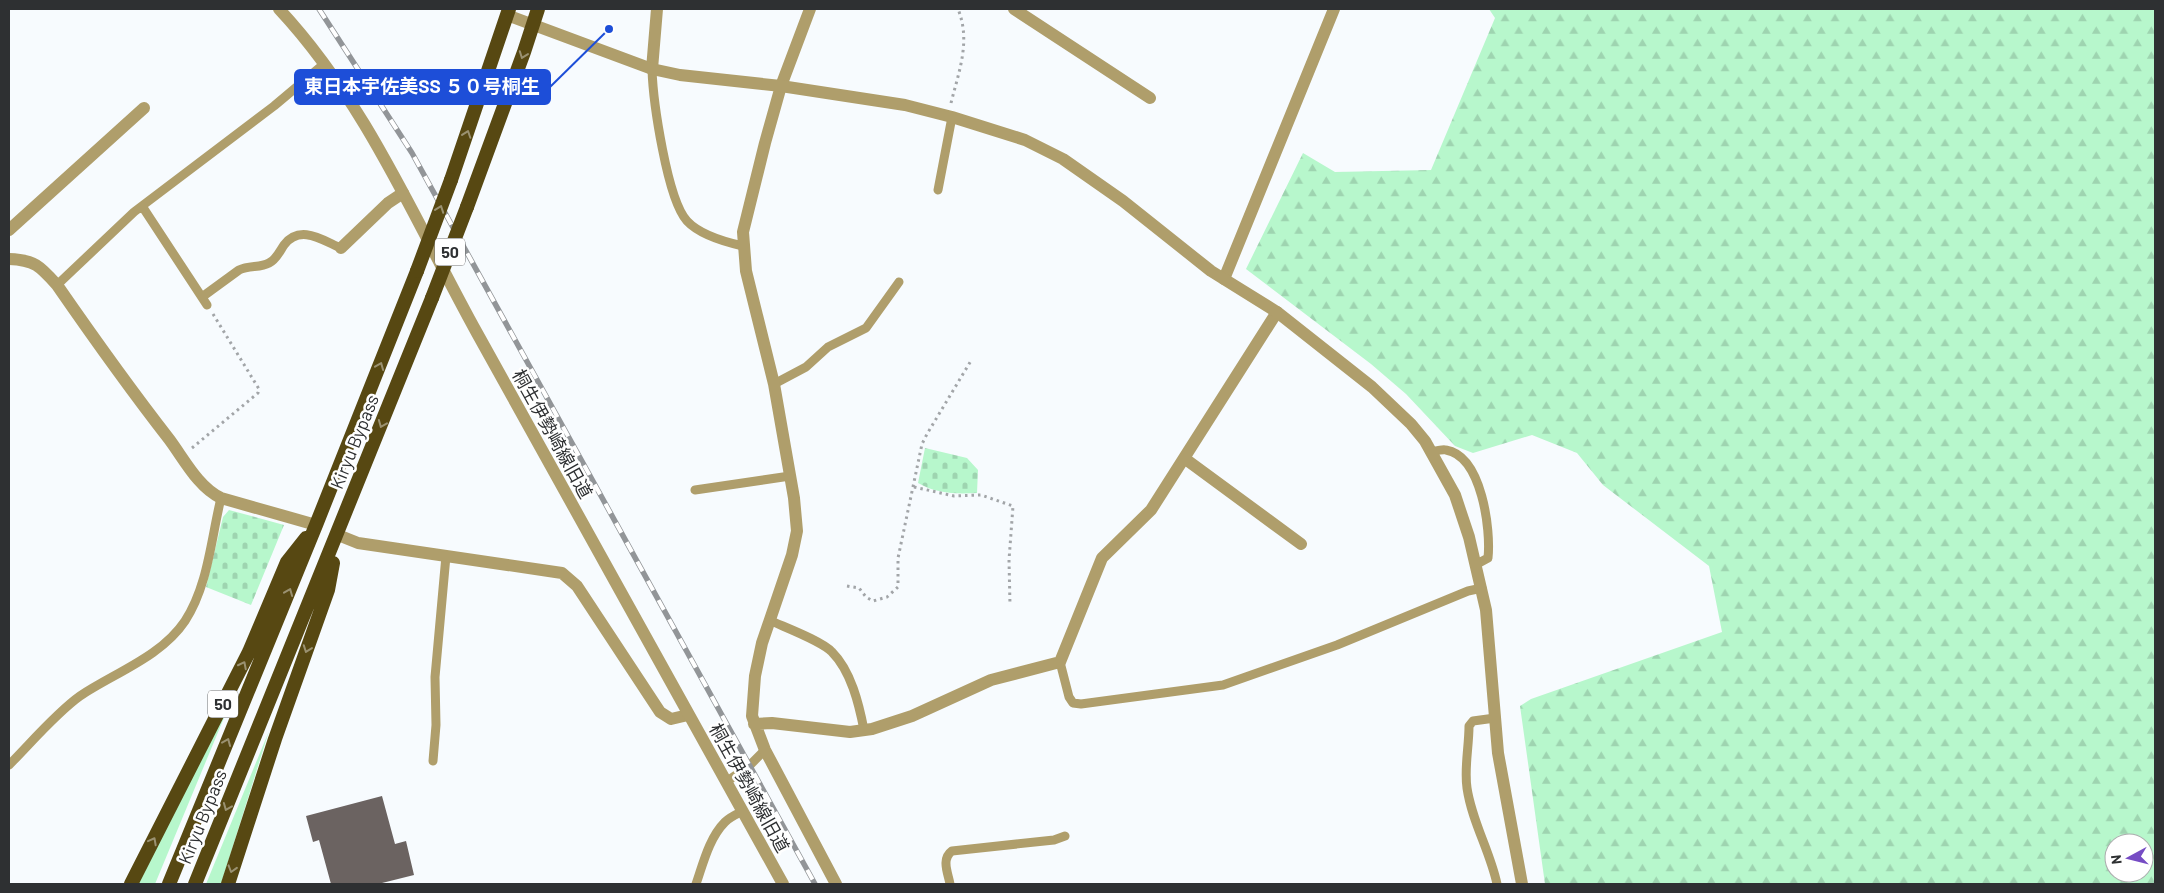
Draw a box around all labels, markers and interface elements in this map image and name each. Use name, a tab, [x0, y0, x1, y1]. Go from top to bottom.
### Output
one-way arrow	[519, 50, 529, 59]
callout: 東日本宇佐美SS ５０号桐生	[295, 70, 550, 104]
text: 東日本宇佐美SS ５０号桐生	[304, 74, 540, 97]
one-way arrow	[461, 130, 471, 139]
one-way arrow	[434, 205, 444, 214]
road number: 50	[435, 238, 465, 266]
one-way arrow	[374, 362, 384, 371]
street label: 桐生伊勢崎線旧道	[508, 365, 597, 502]
street label: Kiryu Bypass	[325, 391, 383, 492]
one-way arrow	[378, 419, 388, 428]
one-way arrow	[283, 588, 293, 597]
one-way arrow	[303, 644, 313, 653]
one-way arrow	[236, 661, 247, 670]
road number: 50	[208, 691, 238, 718]
street label: 桐生伊勢崎線旧道	[705, 719, 794, 856]
one-way arrow	[221, 738, 232, 747]
street label: Kiryu Bypass	[173, 766, 231, 867]
one-way arrow	[223, 802, 233, 811]
north arrow	[2104, 833, 2154, 883]
one-way arrow	[147, 837, 157, 846]
text: N	[2107, 854, 2125, 865]
one-way arrow	[228, 865, 238, 873]

